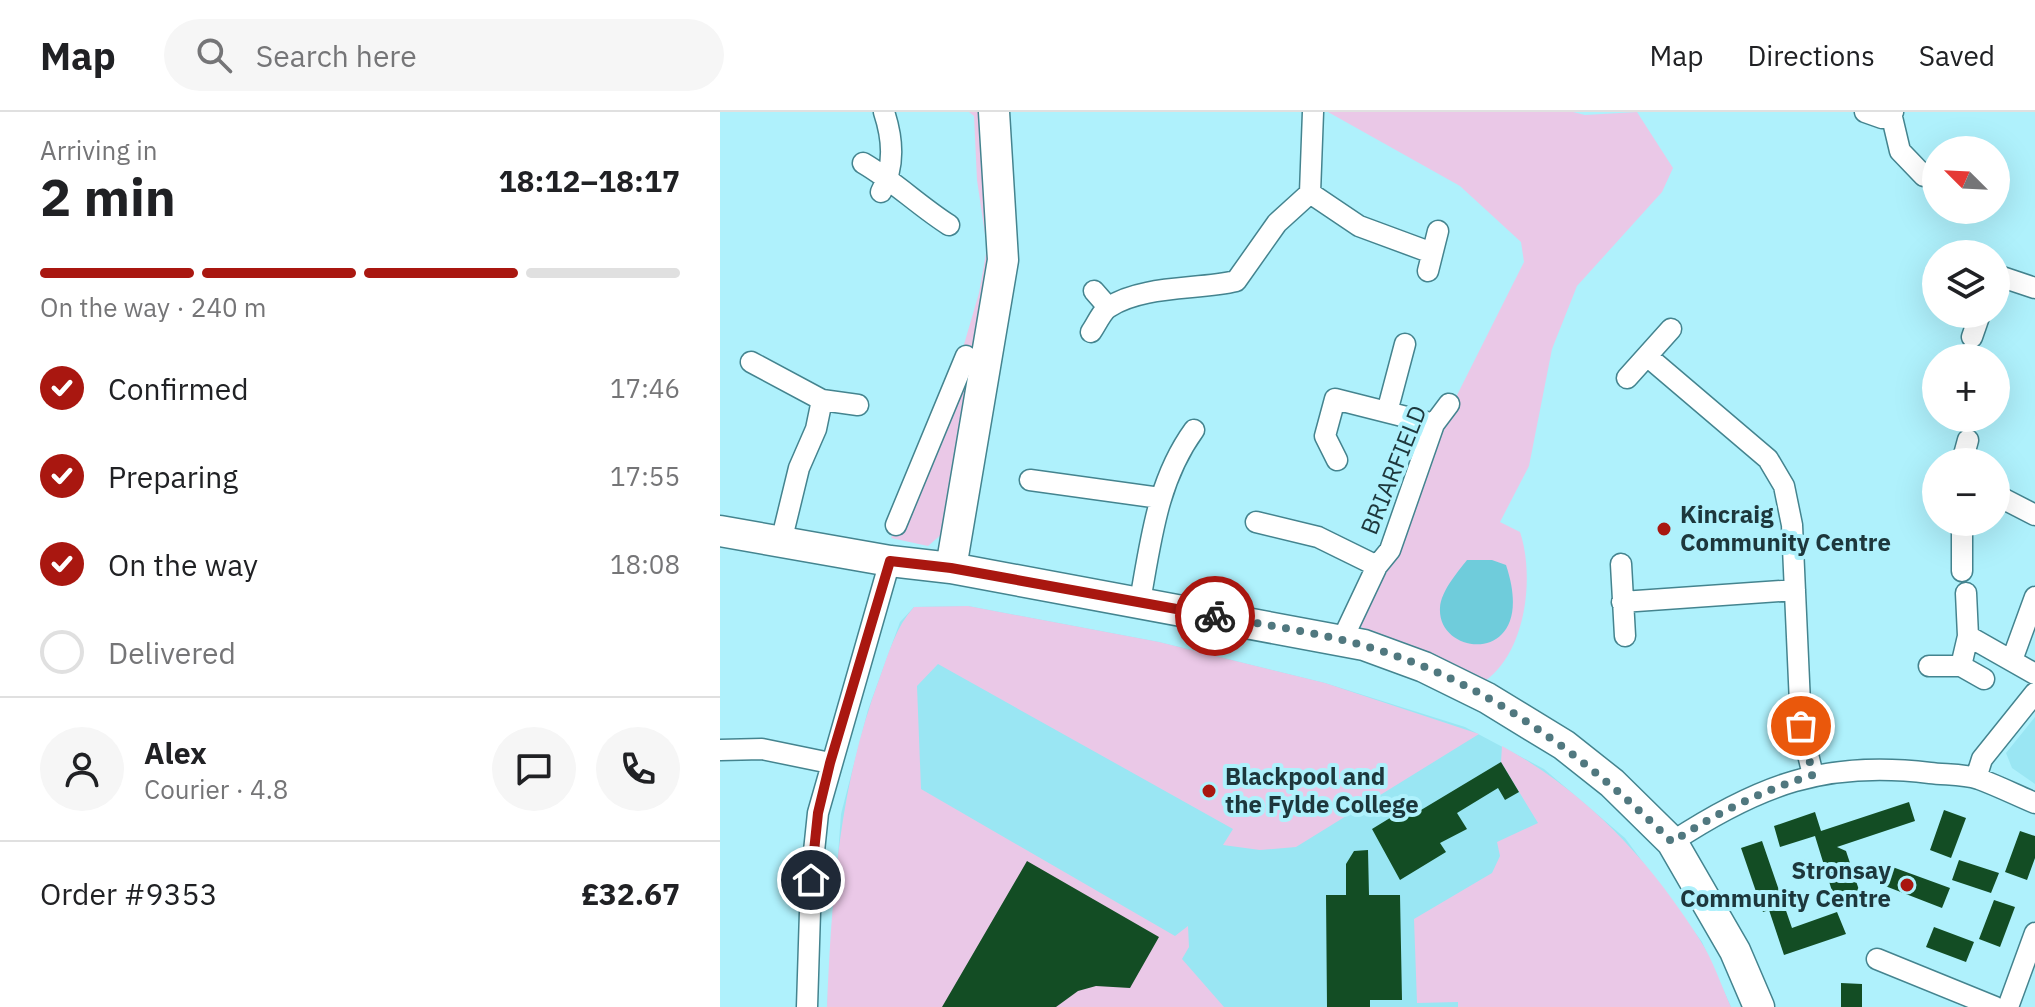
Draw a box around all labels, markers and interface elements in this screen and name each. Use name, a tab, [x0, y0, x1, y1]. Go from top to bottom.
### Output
search box	[164, 19, 724, 91]
text: Map	[40, 31, 116, 80]
icon: search	[192, 33, 236, 77]
text: Search here	[256, 36, 417, 75]
text: Map	[1649, 37, 1703, 74]
text: Directions	[1747, 37, 1875, 74]
text: Saved	[1919, 37, 1995, 74]
text: Arriving in	[40, 133, 157, 167]
north arrow	[1922, 136, 2010, 224]
map controls	[1922, 136, 2010, 536]
text: 18:12–18:17	[499, 161, 680, 200]
text: 2 min	[40, 163, 176, 230]
button: layers	[1922, 240, 2010, 328]
text: On the way · 240 m	[40, 290, 266, 324]
button: +	[1922, 344, 2010, 432]
icon: check	[40, 366, 84, 410]
text: Confirmed	[108, 369, 249, 408]
text: 17:46	[610, 371, 680, 405]
street label: BRIARFIELD	[1353, 400, 1433, 539]
button: −	[1922, 448, 2010, 536]
icon: check	[40, 454, 84, 498]
text: Preparing	[108, 457, 238, 496]
text: 17:55	[610, 459, 680, 493]
place label: Kincraig Community Centre	[1680, 498, 1891, 558]
marker: Kincraig Community Centre	[1655, 520, 1673, 538]
icon: check	[40, 542, 84, 586]
text: On the way	[108, 545, 258, 584]
text: 18:08	[610, 547, 680, 581]
courier	[1175, 576, 1255, 656]
icon: bike	[1193, 594, 1237, 638]
text: Delivered	[108, 633, 236, 672]
pin	[1767, 692, 1835, 760]
icon: bag	[1779, 704, 1823, 748]
button: person	[40, 727, 124, 811]
button: chat	[492, 727, 576, 811]
button: phone	[596, 727, 680, 811]
text: Alex	[144, 733, 207, 772]
place label: Blackpool and the Fylde College	[1225, 760, 1419, 820]
text: Courier · 4.8	[144, 772, 288, 806]
marker: Blackpool and the Fylde College	[1200, 782, 1218, 800]
pin	[777, 846, 845, 914]
place label: Stronsay Community Centre	[1680, 854, 1891, 914]
icon: home	[789, 858, 833, 902]
text: Order #9353	[40, 874, 217, 913]
text: £32.67	[581, 874, 680, 913]
marker: Stronsay Community Centre	[1898, 876, 1916, 894]

